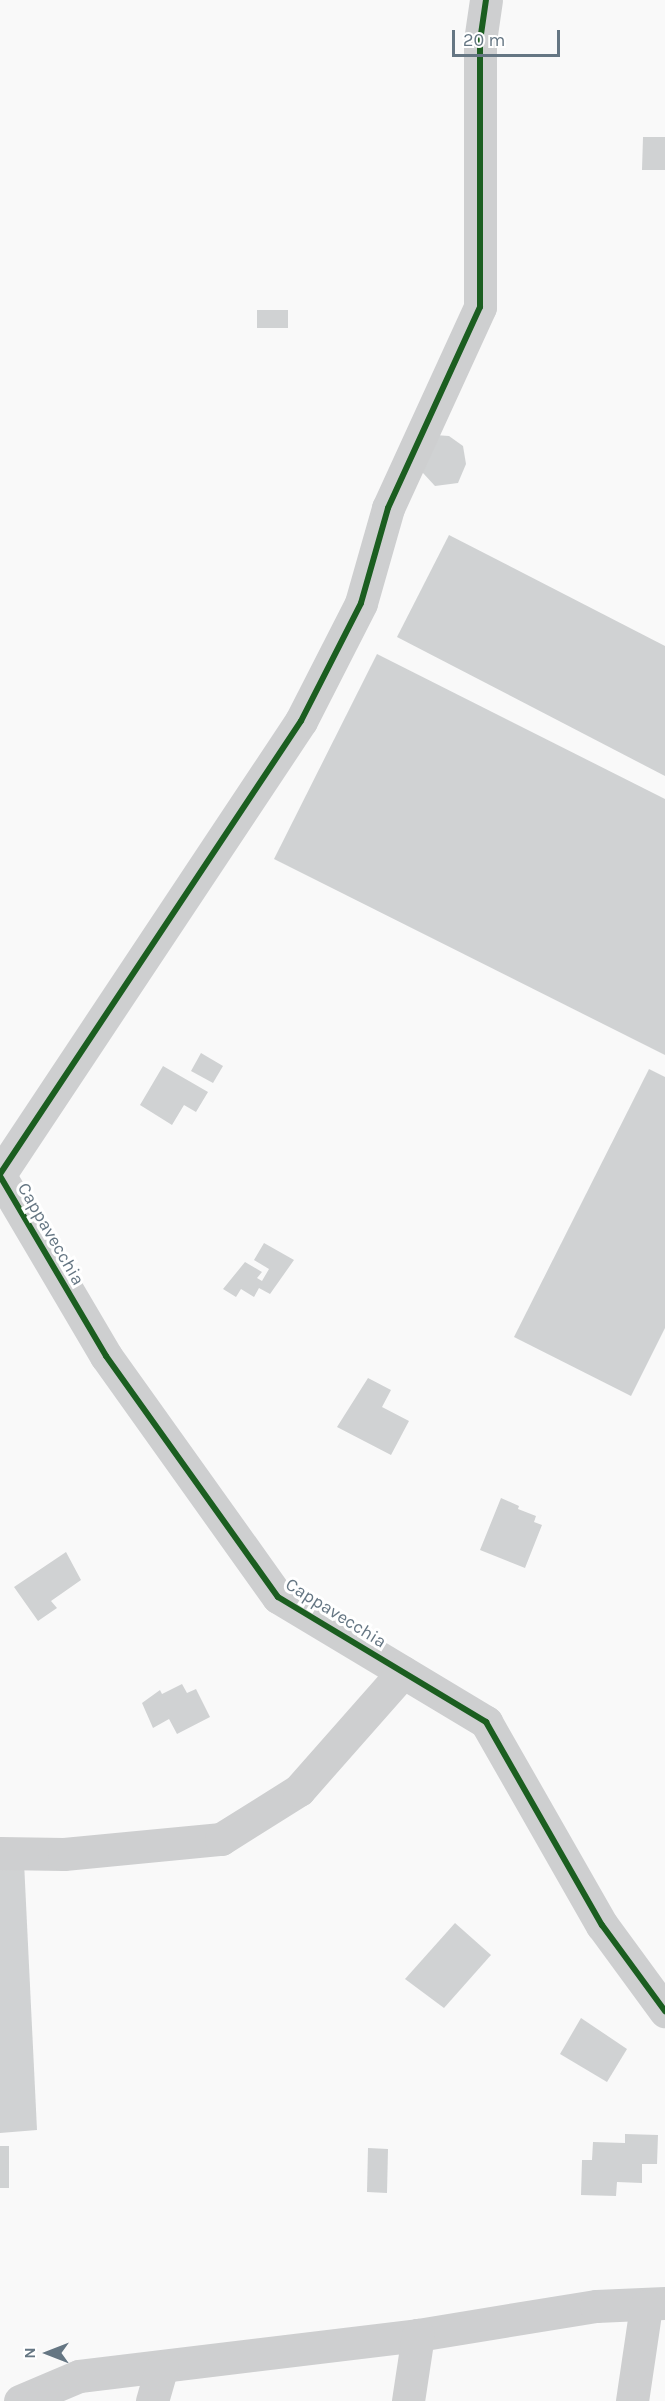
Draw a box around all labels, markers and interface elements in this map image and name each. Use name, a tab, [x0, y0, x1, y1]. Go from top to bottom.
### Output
scale bar	[455, 18, 563, 56]
text: 20 m	[463, 29, 505, 51]
street label: Cappavecchia	[13, 1179, 89, 1289]
street label: Cappavecchia	[282, 1573, 390, 1653]
north arrow	[18, 2323, 78, 2383]
text: N	[20, 2347, 39, 2359]

